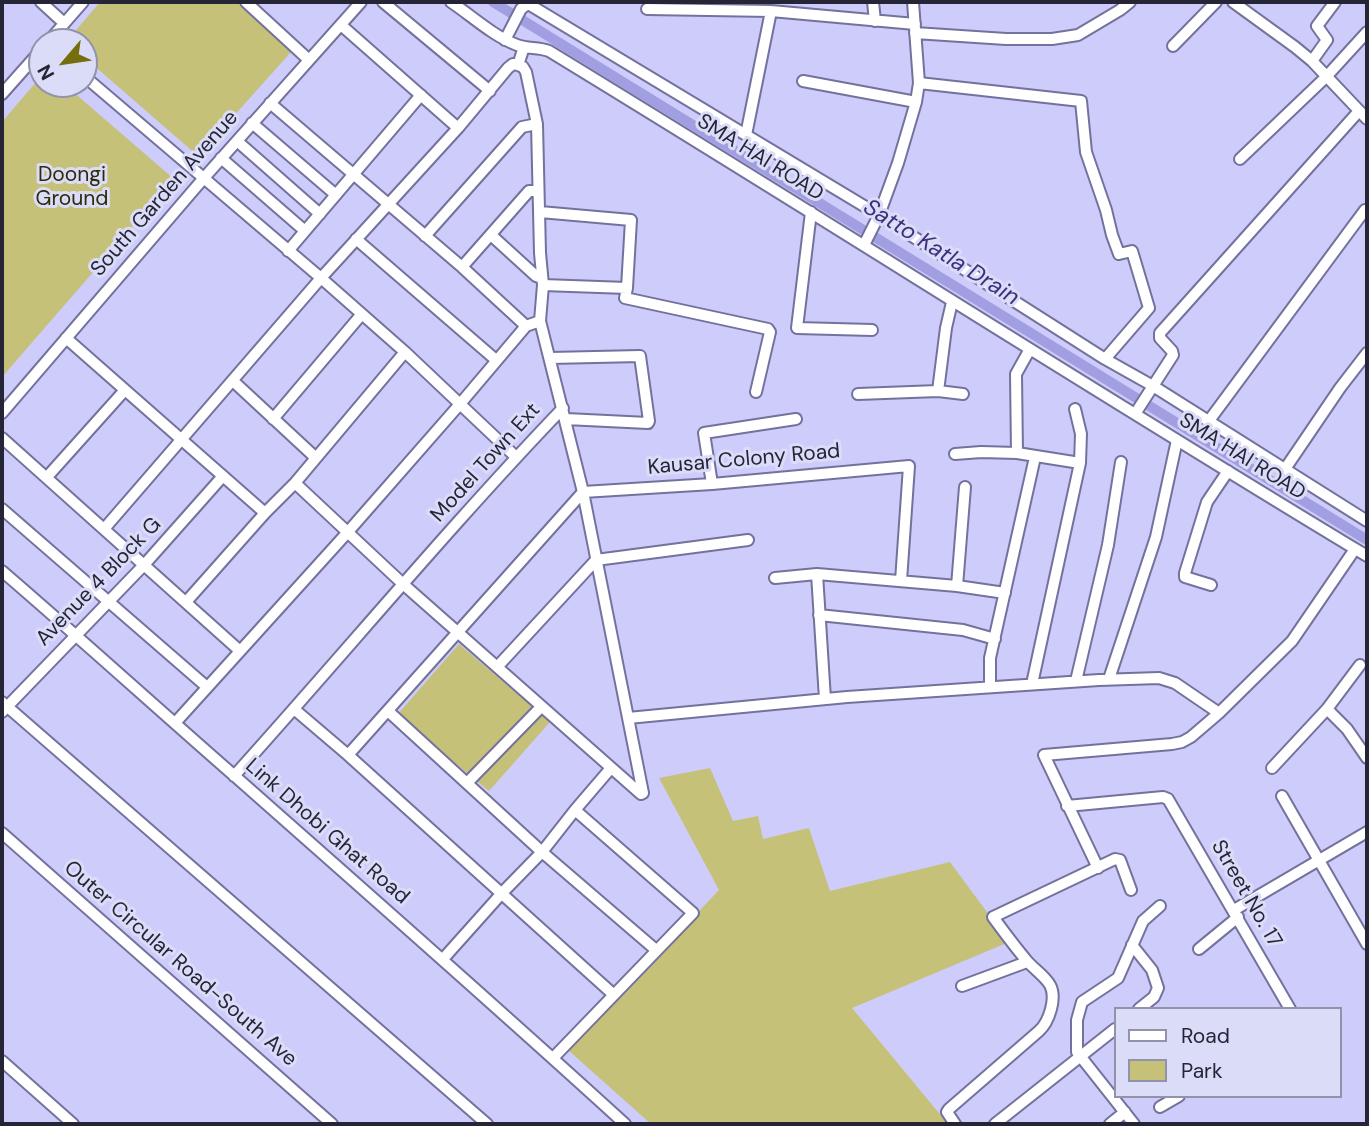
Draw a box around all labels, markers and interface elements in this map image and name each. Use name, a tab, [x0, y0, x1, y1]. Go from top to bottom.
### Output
north arrow	[28, 28, 98, 98]
text: N	[32, 60, 60, 85]
street label: South Garden Avenue	[86, 106, 244, 282]
street label: SMA HAI ROAD	[692, 109, 828, 207]
park label: Doongi Ground	[36, 162, 108, 212]
water label: Satto Katla Drain	[858, 194, 1024, 312]
street label: Model Town Ext	[426, 398, 546, 528]
street label: SMA HAI ROAD	[1174, 408, 1310, 506]
street label: Kausar Colony Road	[647, 439, 841, 481]
street label: Avenue 4 Block G	[31, 512, 167, 652]
street label: Link Dhobi Ghat Road	[240, 754, 414, 910]
street label: Street No. 17	[1205, 836, 1287, 952]
street label: Outer Circular Road-South Ave	[58, 856, 302, 1072]
legend	[1114, 1007, 1341, 1098]
text: Road	[1181, 1022, 1230, 1050]
text: Park	[1181, 1057, 1222, 1085]

